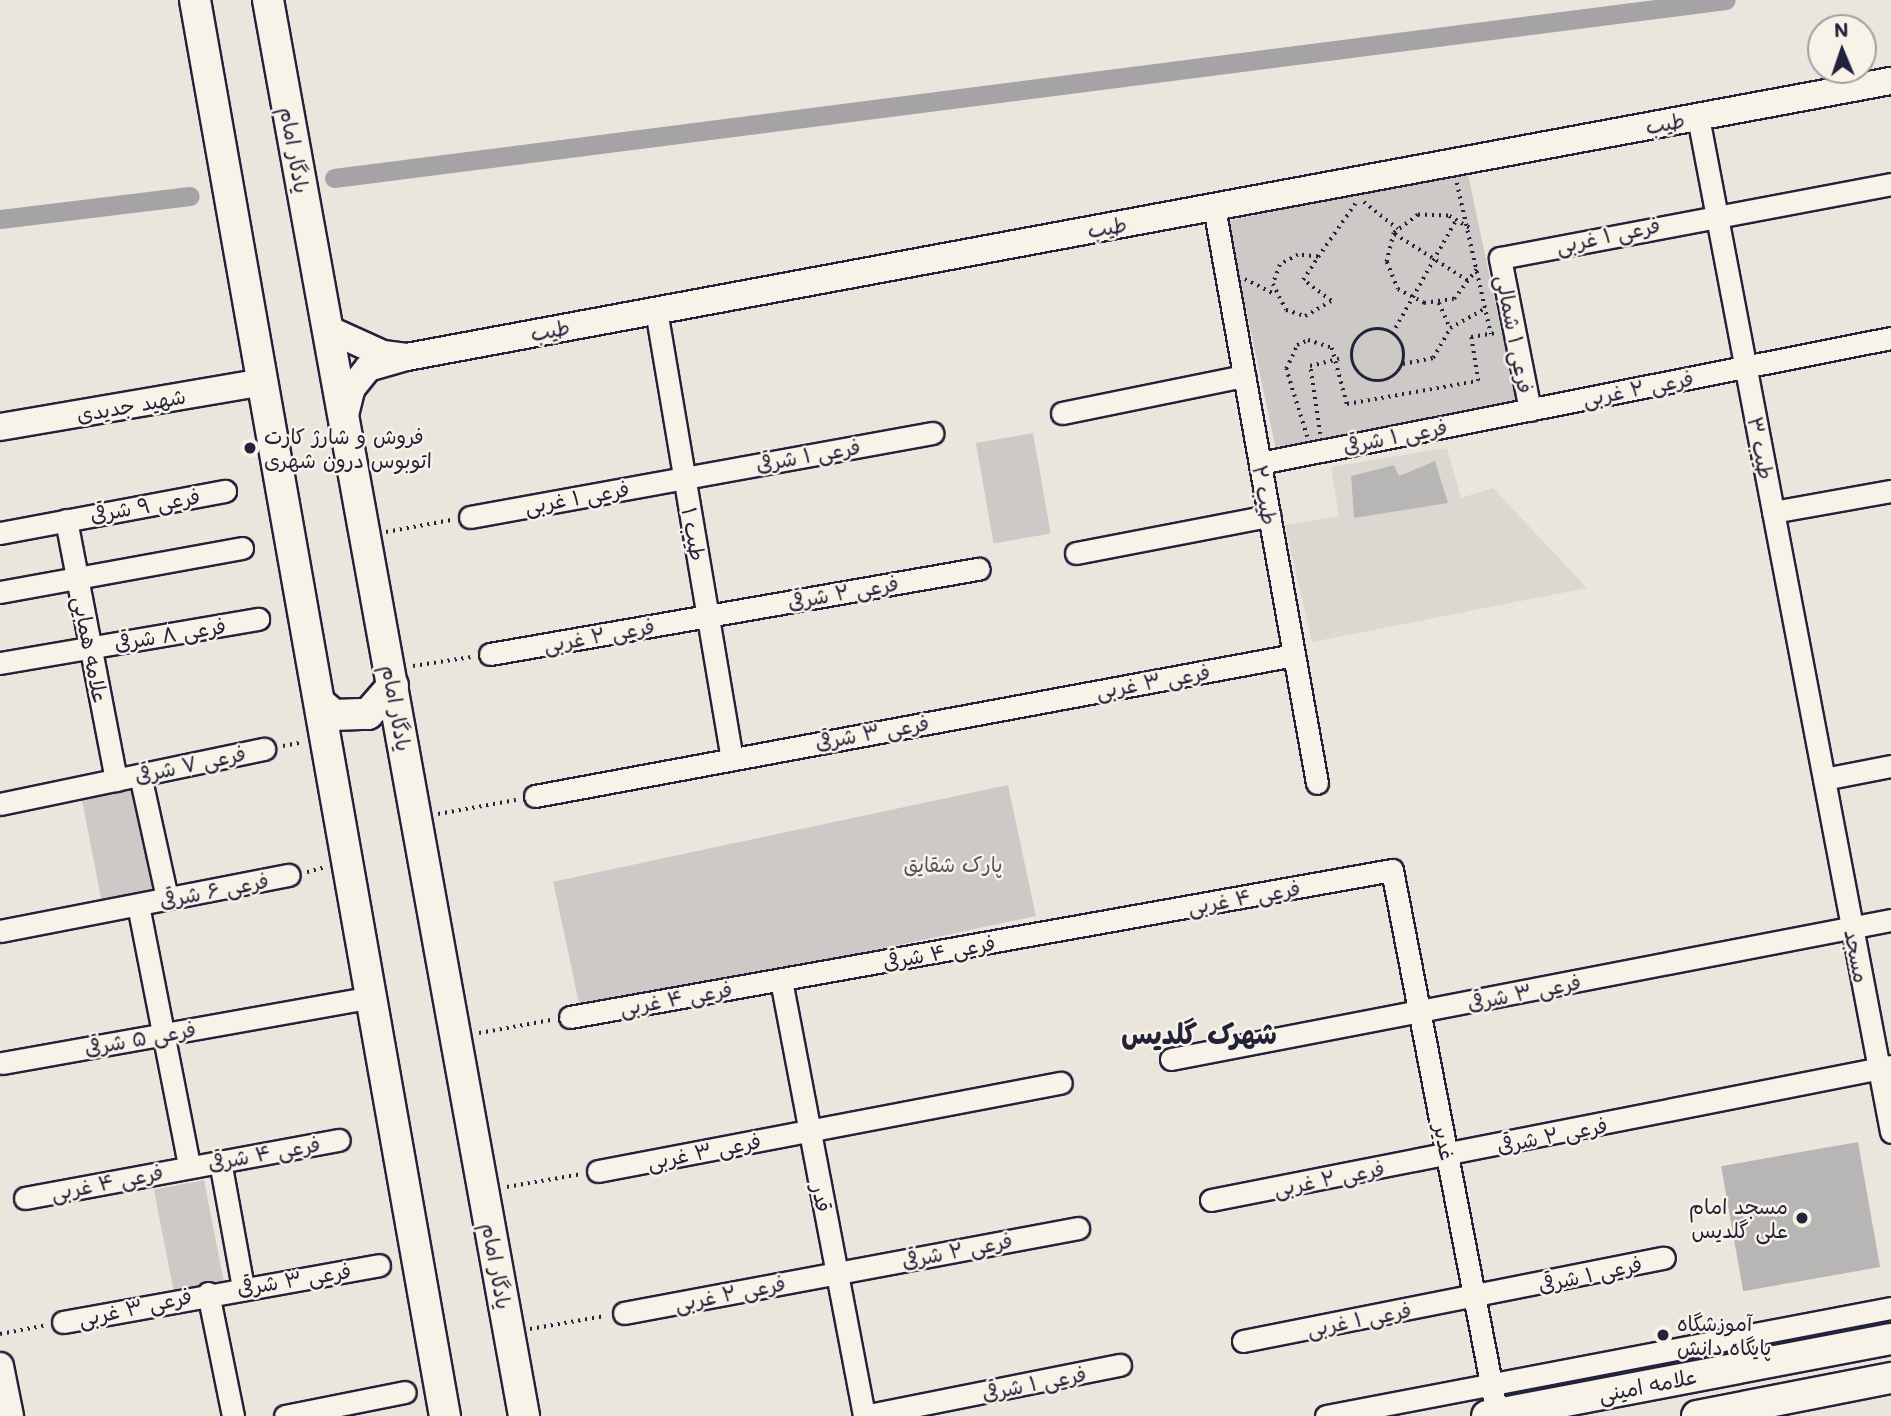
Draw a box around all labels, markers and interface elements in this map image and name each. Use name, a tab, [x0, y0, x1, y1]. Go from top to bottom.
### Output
north arrow	[1807, 14, 1877, 84]
text: N	[1834, 17, 1849, 42]
street label: یادگار امام	[275, 105, 315, 195]
street label: طیب	[1643, 107, 1687, 139]
street label: طیب	[1085, 211, 1129, 243]
street label: فرعی ۱ غربی	[1554, 212, 1662, 258]
street label: فرعی ۱ شمالی	[1491, 273, 1539, 395]
street label: طیب	[528, 314, 572, 346]
street label: فرعی ۲ غربی	[1580, 365, 1696, 411]
street label: شهید جدیدی	[74, 383, 188, 427]
street label: فرعی ۱ شرقی	[1341, 414, 1449, 458]
street label: طیب ۳	[1743, 414, 1779, 482]
place label: فروش و شارژ کارت اتوبوس درون شهری	[264, 423, 432, 473]
street label: فرعی ۱ شرقی	[754, 433, 862, 477]
marker: فروش و شارژ کارت اتوبوس درون شهری	[242, 440, 258, 456]
street label: طیب ۲	[1247, 463, 1283, 527]
street label: فرعی ۱ غربی	[523, 475, 631, 519]
street label: فرعی ۹ شرقی	[88, 483, 202, 527]
street label: طیب ۱	[677, 505, 711, 563]
street label: فرعی ۲ شرقی	[786, 570, 900, 614]
street label: علامه همایی	[68, 594, 114, 706]
street label: فرعی ۸ شرقی	[112, 613, 228, 655]
street label: فرعی ۲ غربی	[542, 613, 656, 657]
street label: فرعی ۳ غربی	[1094, 659, 1212, 703]
street label: یادگار امام	[377, 663, 417, 753]
street label: فرعی ۳ شرقی	[813, 710, 931, 754]
street label: فرعی ۷ شرقی	[132, 740, 248, 788]
park label: پارک شقایق	[903, 851, 1003, 877]
street label: فرعی ۶ شرقی	[157, 867, 271, 913]
street label: فرعی ۴ غربی	[1186, 875, 1302, 919]
street label: مسجد	[1839, 927, 1875, 985]
street label: فرعی ۴ شرقی	[881, 930, 997, 974]
street label: فرعی ۳ شرقی	[1465, 969, 1583, 1015]
street label: فرعی ۴ غربی	[618, 976, 734, 1020]
street label: فرعی ۵ شرقی	[82, 1016, 198, 1060]
district label: شهرک گلدیس	[1121, 1016, 1277, 1050]
street label: فرعی ۲ شرقی	[1494, 1112, 1610, 1158]
street label: غدیر	[1429, 1122, 1461, 1162]
street label: فرعی ۳ غربی	[645, 1128, 763, 1174]
street label: فرعی ۴ شرقی	[206, 1131, 322, 1175]
street label: فرعی ۲ غربی	[1271, 1155, 1387, 1201]
street label: فرعی ۴ غربی	[49, 1159, 165, 1205]
street label: قدر	[807, 1182, 837, 1214]
place label: مسجد امام علی گلدیس	[1689, 1193, 1788, 1243]
marker: مسجد امام علی گلدیس	[1794, 1210, 1810, 1226]
street label: یادگار امام	[477, 1221, 517, 1311]
street label: فرعی ۲ شرقی	[899, 1227, 1015, 1273]
street label: فرعی ۱ شرقی	[1536, 1251, 1644, 1297]
street label: فرعی ۳ شرقی	[235, 1258, 353, 1300]
street label: فرعی ۲ غربی	[672, 1270, 788, 1316]
street label: فرعی ۳ غربی	[76, 1283, 194, 1331]
street label: فرعی ۱ غربی	[1305, 1297, 1413, 1341]
place label: آموزشگاه پایگاه دانش	[1677, 1310, 1771, 1360]
marker: آموزشگاه پایگاه دانش	[1655, 1327, 1671, 1343]
street label: فرعی ۱ شرقی	[980, 1361, 1088, 1405]
street label: علامه امینی	[1596, 1363, 1700, 1407]

